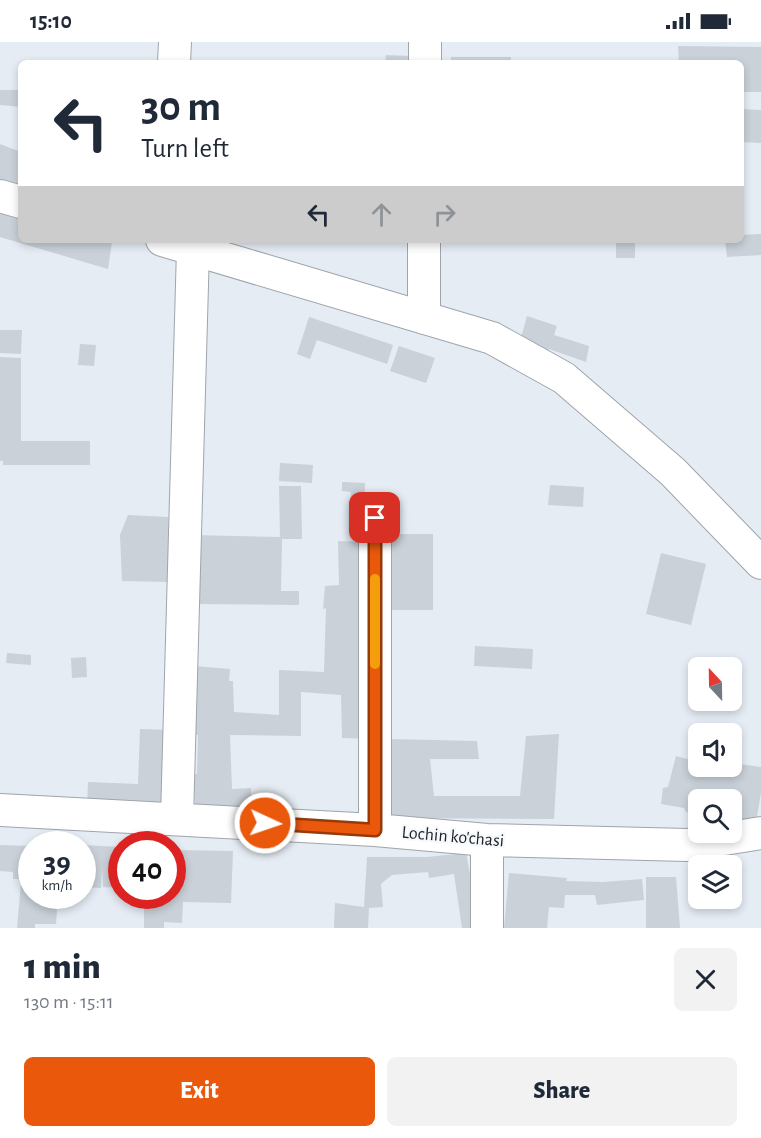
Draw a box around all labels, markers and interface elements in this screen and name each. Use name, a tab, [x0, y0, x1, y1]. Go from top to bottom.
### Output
text: 15:10	[30, 10, 72, 32]
icon: left	[42, 84, 120, 162]
text: 30 m	[141, 86, 221, 128]
text: Turn left	[141, 135, 229, 162]
icon: left	[302, 198, 335, 231]
icon: ahead	[365, 198, 398, 231]
icon: right	[428, 198, 461, 231]
pin	[349, 492, 400, 543]
icon: arrive	[358, 501, 391, 534]
north arrow	[688, 657, 742, 711]
map controls	[688, 657, 742, 909]
button: sound	[688, 723, 742, 777]
button: search	[688, 789, 742, 843]
position arrow	[233, 791, 297, 855]
street label: Lochin ko'chasi	[401, 824, 505, 850]
speed limit sign: 40	[108, 831, 186, 909]
text: 39	[43, 848, 71, 878]
button: layers	[688, 855, 742, 909]
text: km/h	[42, 878, 72, 893]
button: close	[674, 948, 737, 1011]
text: 1 min	[24, 949, 101, 985]
text: 130 m · 15:11	[24, 992, 114, 1012]
button: Exit	[24, 1057, 375, 1126]
button: Share	[387, 1057, 737, 1126]

